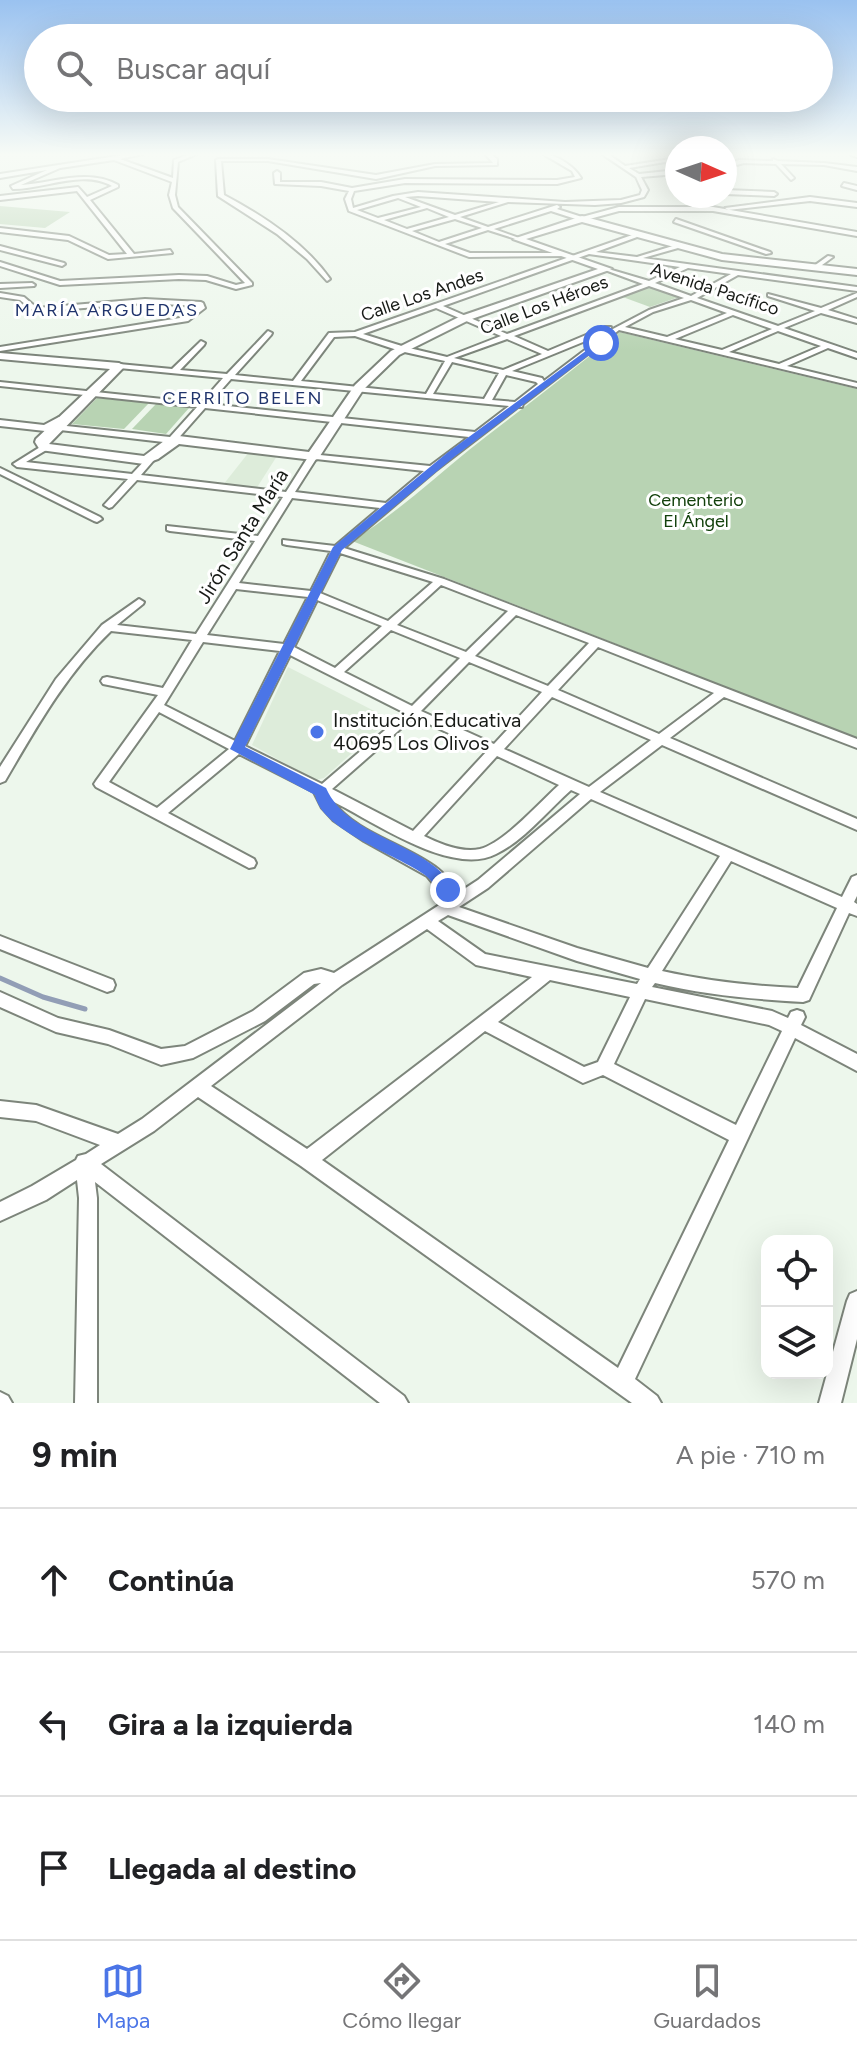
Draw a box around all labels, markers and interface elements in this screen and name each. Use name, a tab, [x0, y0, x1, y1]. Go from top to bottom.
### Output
search box	[24, 24, 833, 112]
icon: search	[52, 46, 96, 90]
text: Buscar aquí	[116, 50, 270, 87]
north arrow	[665, 136, 737, 208]
street label: Avenida Pacífico	[648, 258, 782, 320]
street label: Calle Los Andes	[358, 264, 486, 326]
street label: Calle Los Héroes	[477, 271, 611, 339]
district label: MARÍA ARGUEDAS	[15, 299, 199, 321]
route start	[583, 325, 619, 361]
district label: CERRITO BELEN	[163, 387, 324, 409]
street label: Jirón Santa María	[191, 464, 293, 608]
park label: Cementerio El Ángel	[648, 489, 744, 532]
place label: Institución Educativa 40695 Los Olivos	[333, 708, 521, 755]
marker: Institución Educativa 40695 Los Olivos	[308, 723, 326, 741]
route end	[430, 872, 466, 908]
map controls	[761, 1235, 833, 1379]
button: locate	[761, 1235, 833, 1307]
button: layers	[761, 1307, 833, 1379]
text: 9 min	[32, 1435, 118, 1476]
text: A pie · 710 m	[676, 1439, 825, 1471]
icon: ahead	[32, 1558, 76, 1602]
text: Continúa	[108, 1562, 234, 1599]
text: 570 m	[751, 1564, 825, 1596]
icon: left	[32, 1702, 76, 1746]
text: Gira a la izquierda	[108, 1706, 353, 1743]
text: 140 m	[753, 1708, 825, 1740]
icon: arrive	[32, 1846, 76, 1890]
text: Llegada al destino	[108, 1850, 356, 1887]
tab: Mapa	[96, 1959, 150, 2034]
tab: Cómo llegar	[342, 1959, 461, 2034]
tab: Guardados	[653, 1959, 761, 2034]

